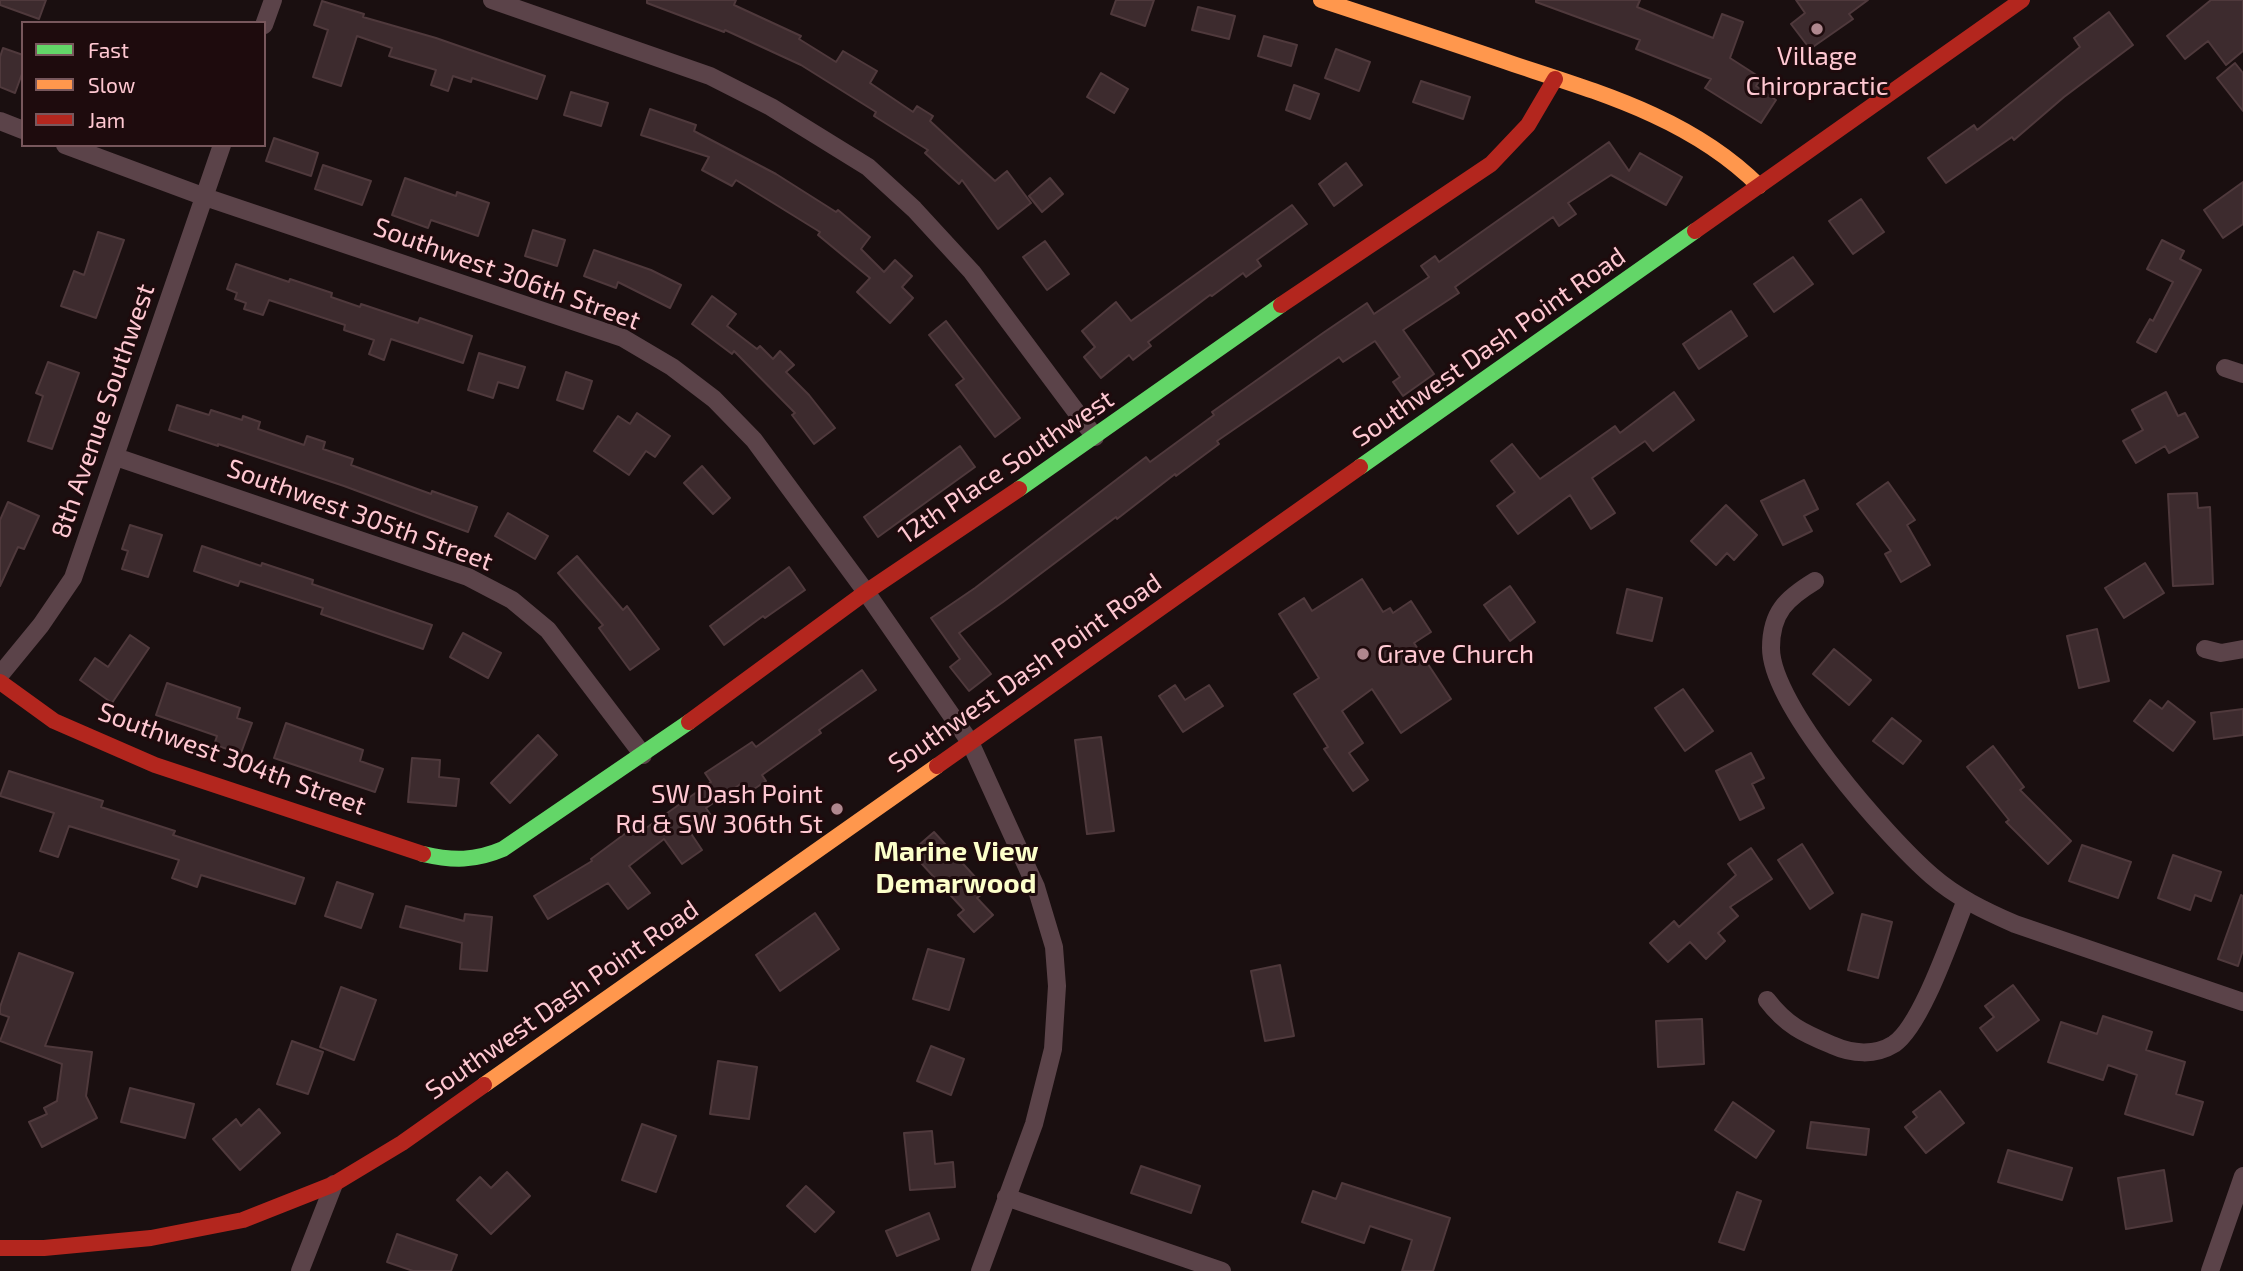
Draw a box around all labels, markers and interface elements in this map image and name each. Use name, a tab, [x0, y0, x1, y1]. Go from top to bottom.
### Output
legend	[21, 21, 266, 147]
marker: Village Chiropractic	[1809, 21, 1825, 37]
text: Fast	[88, 37, 129, 62]
place label: Village Chiropractic	[1746, 40, 1888, 102]
text: Slow	[88, 72, 135, 97]
text: Jam	[88, 107, 125, 132]
street label: Southwest 306th Street	[369, 211, 645, 337]
street label: Southwest Dash Point Road	[1346, 241, 1632, 453]
street label: 8th Avenue Southwest	[45, 280, 161, 542]
street label: 12th Place Southwest	[892, 383, 1120, 551]
street label: Southwest 305th Street	[223, 452, 497, 578]
street label: Southwest Dash Point Road	[882, 567, 1168, 779]
place label: Grave Church	[1377, 638, 1534, 670]
marker: Grave Church	[1355, 646, 1371, 662]
street label: Southwest 304th Street	[94, 696, 370, 822]
place label: SW Dash Point Rd & SW 306th St	[615, 778, 823, 840]
marker: SW Dash Point Rd & SW 306th St	[829, 801, 845, 817]
district label: Marine View Demarwood	[873, 835, 1039, 901]
street label: Southwest Dash Point Road	[419, 894, 705, 1106]

